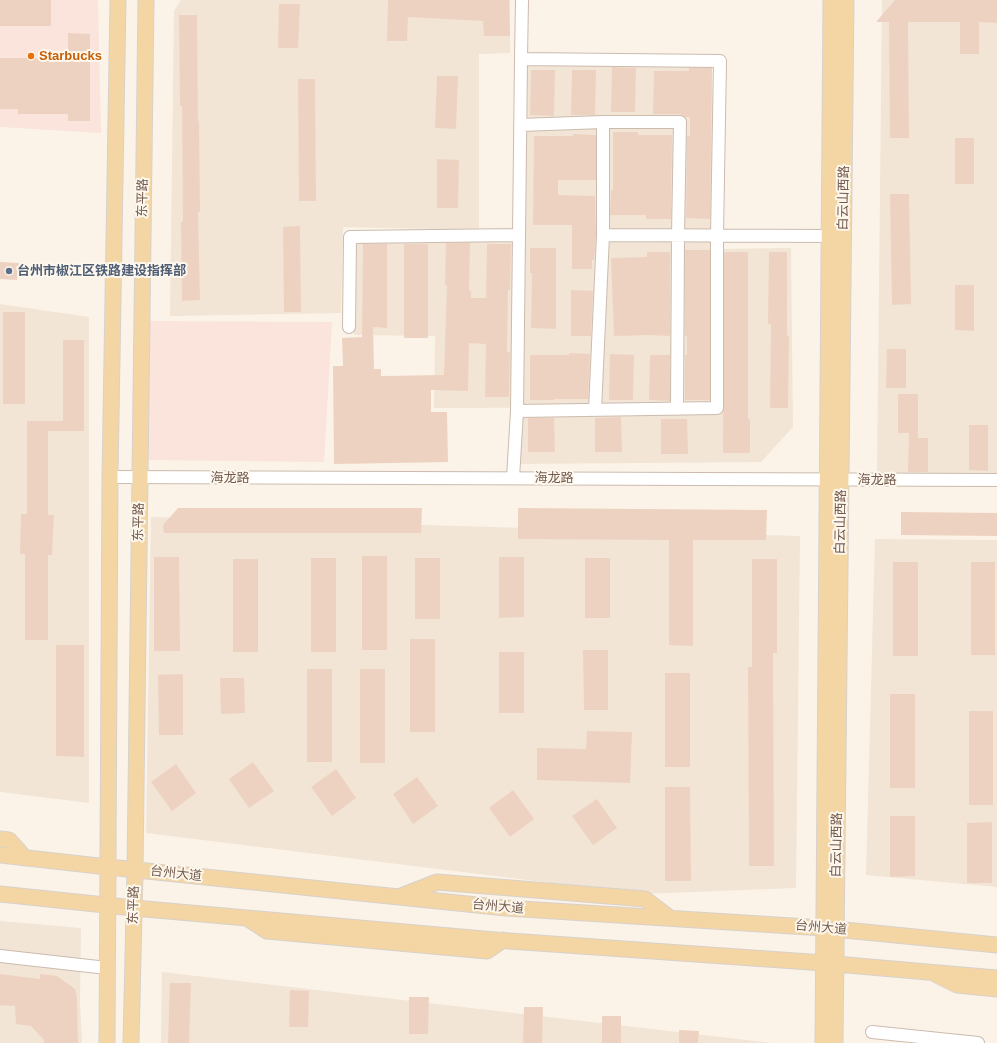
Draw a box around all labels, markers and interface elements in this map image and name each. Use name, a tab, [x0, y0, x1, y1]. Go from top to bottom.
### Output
place label: Starbucks	[39, 48, 102, 64]
marker: Starbucks	[26, 51, 36, 61]
street label: 白云山西路	[836, 165, 852, 231]
street label: 东平路	[135, 178, 151, 218]
place label: 台州市椒江区铁路建设指挥部	[17, 263, 186, 279]
marker: 台州市椒江区铁路建设指挥部	[4, 266, 14, 276]
street label: 海龙路	[211, 470, 249, 486]
street label: 海龙路	[535, 470, 573, 486]
street label: 海龙路	[858, 472, 896, 488]
street label: 白云山西路	[833, 489, 849, 555]
street label: 东平路	[131, 502, 147, 542]
street label: 白云山西路	[829, 812, 845, 878]
street label: 台州大道	[149, 864, 203, 884]
street label: 东平路	[126, 885, 142, 925]
street label: 台州大道	[471, 897, 525, 917]
street label: 台州大道	[794, 918, 848, 938]

